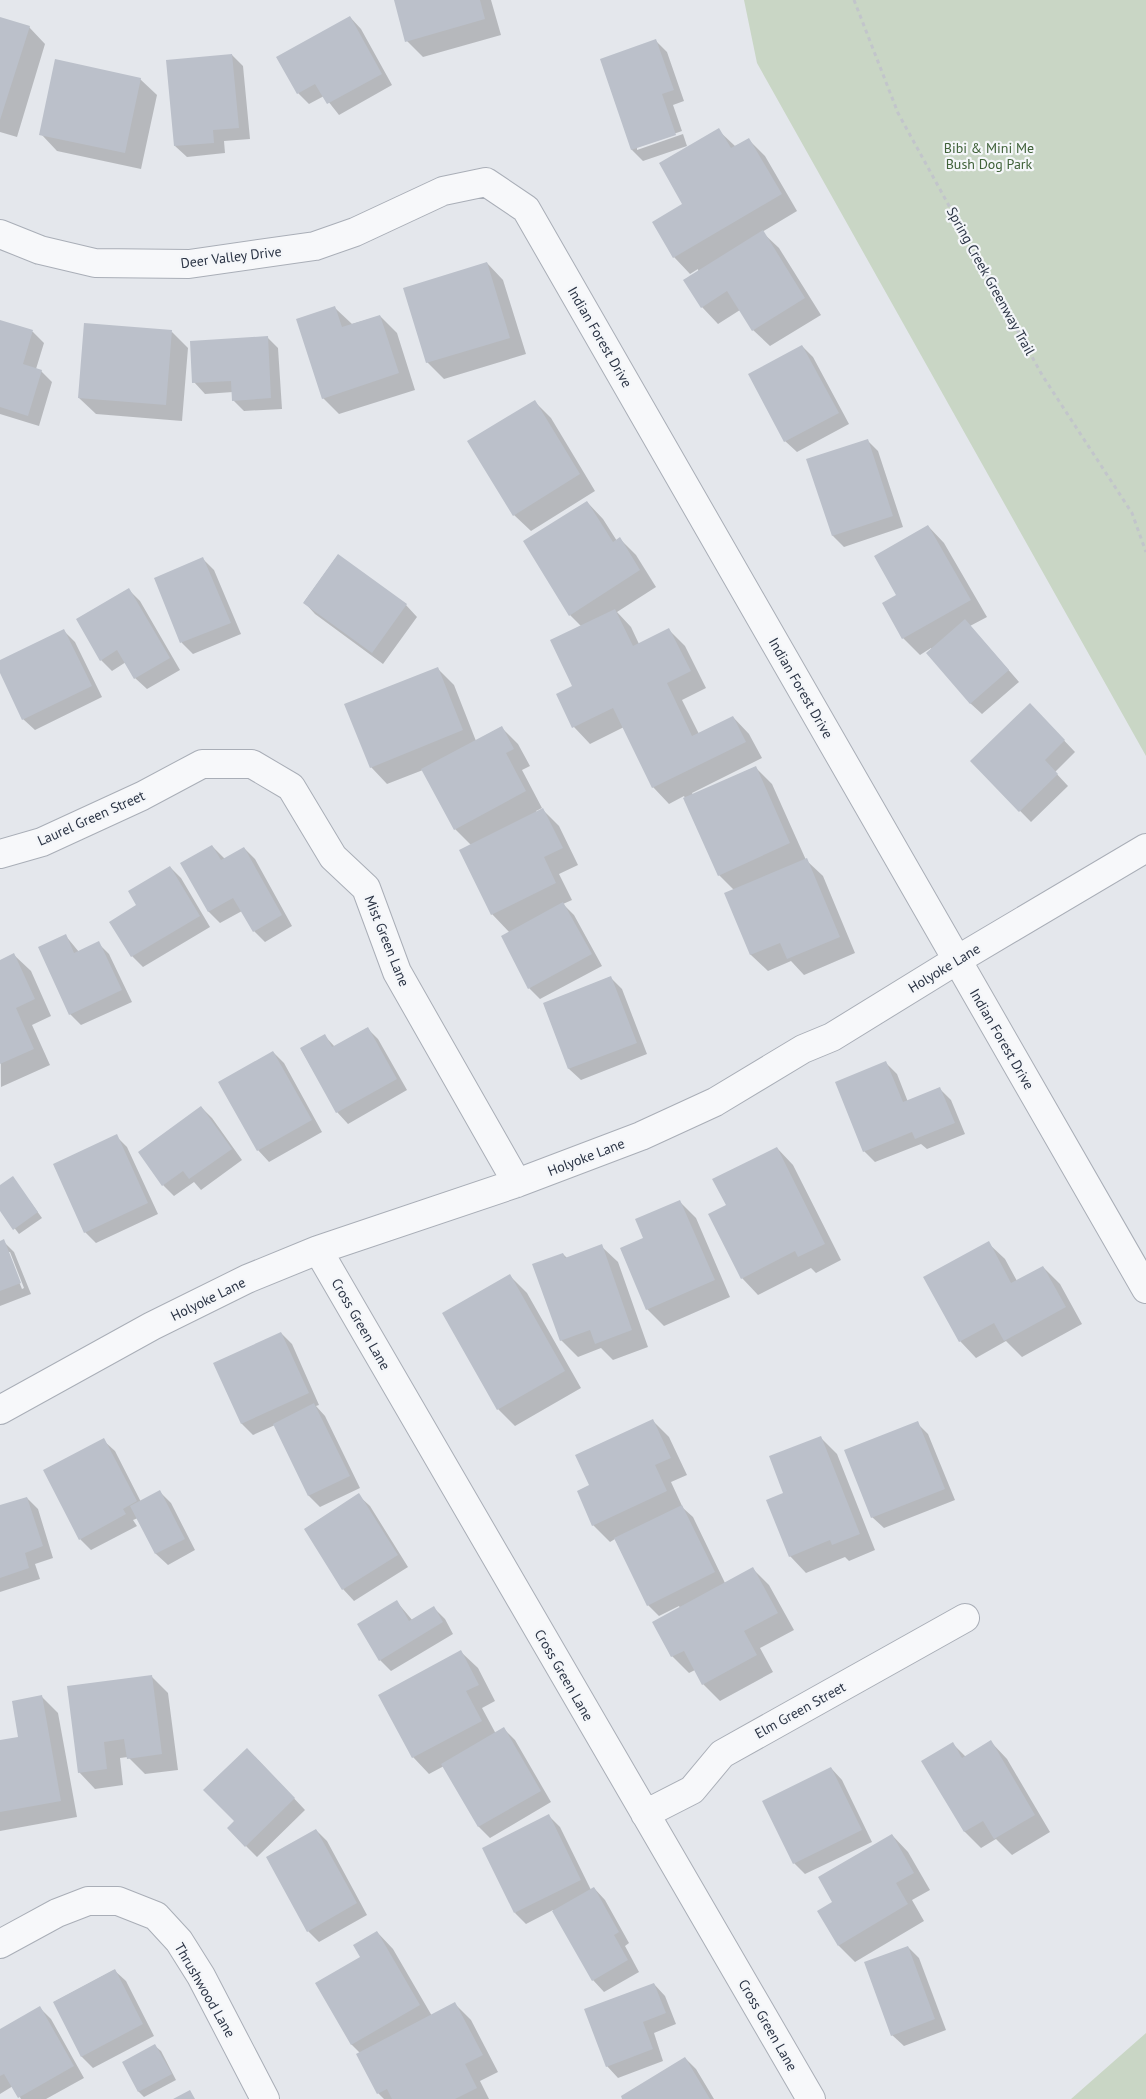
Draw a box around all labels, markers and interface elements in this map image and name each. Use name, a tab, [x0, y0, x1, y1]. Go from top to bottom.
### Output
park label: Bibi & Mini Me Bush Dog Park	[944, 139, 1034, 173]
street label: Spring Creek Greenway Trail	[943, 204, 1039, 358]
street label: Deer Valley Drive	[179, 242, 283, 272]
street label: Indian Forest Drive	[564, 283, 636, 391]
street label: Indian Forest Drive	[765, 634, 837, 742]
street label: Laurel Green Street	[34, 786, 148, 850]
street label: Mist Green Lane	[361, 893, 413, 989]
street label: Holyoke Lane	[905, 939, 983, 997]
street label: Indian Forest Drive	[966, 985, 1038, 1093]
street label: Holyoke Lane	[545, 1134, 627, 1180]
street label: Holyoke Lane	[168, 1273, 248, 1325]
street label: Cross Green Lane	[327, 1275, 395, 1373]
street label: Cross Green Lane	[530, 1626, 598, 1724]
street label: Elm Green Street	[751, 1677, 849, 1742]
street label: Thrushwood Lane	[171, 1939, 239, 2041]
street label: Cross Green Lane	[734, 1976, 802, 2074]

